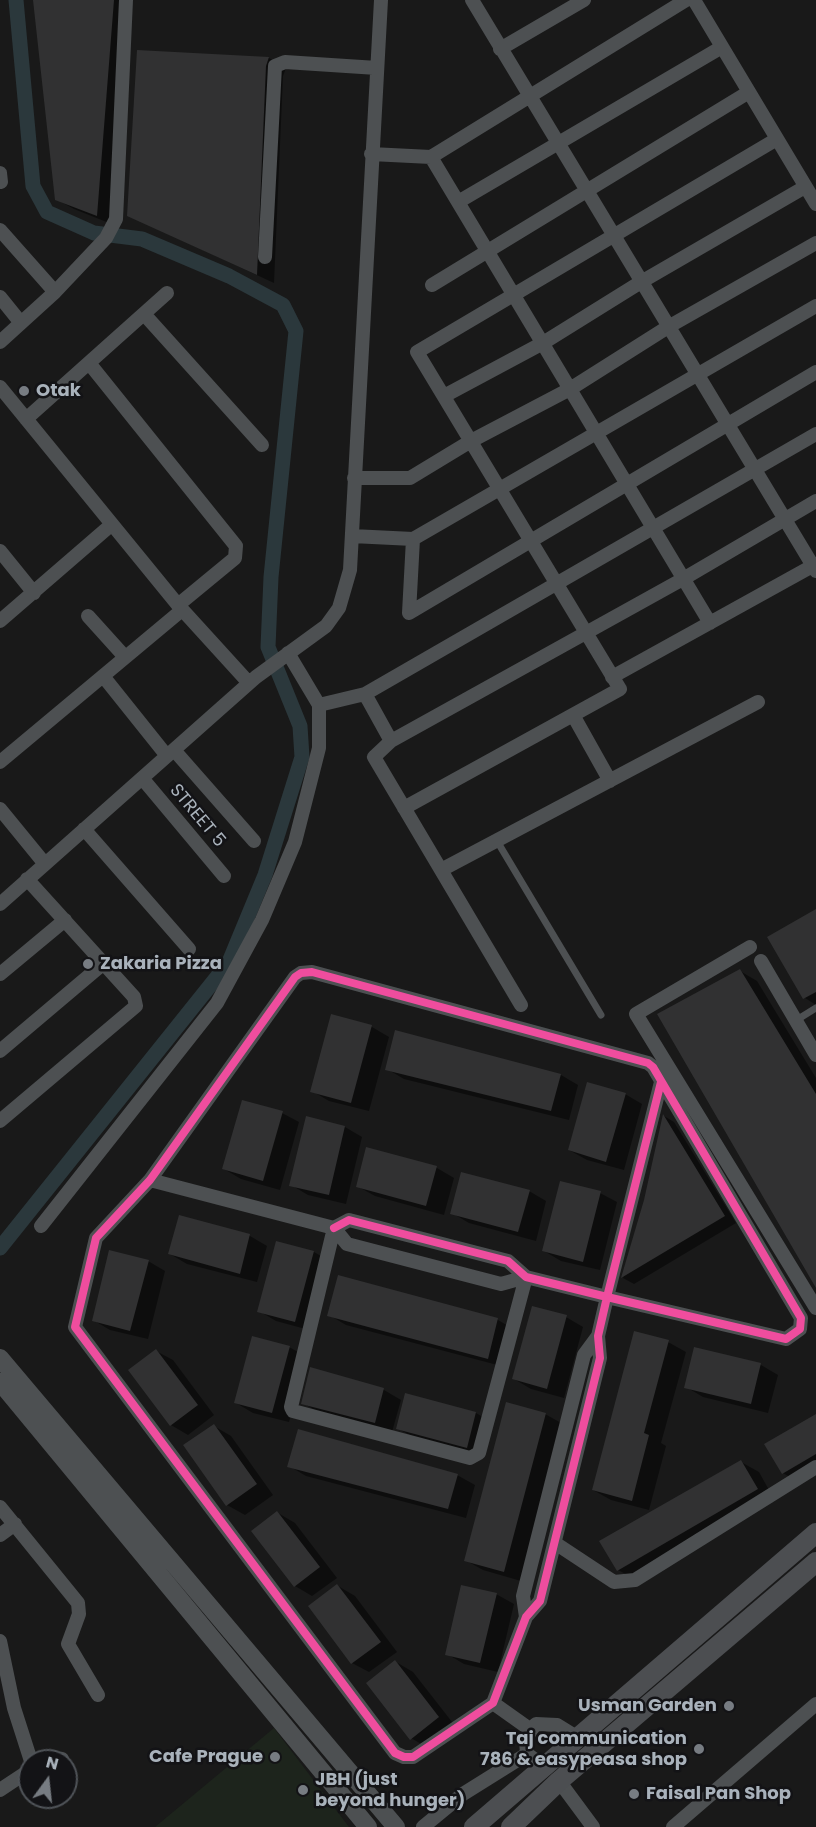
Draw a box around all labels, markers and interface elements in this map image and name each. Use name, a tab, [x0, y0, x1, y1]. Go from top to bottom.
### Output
place label: Otak	[36, 380, 81, 402]
marker: Otak	[17, 384, 31, 398]
street label: STREET 5	[164, 780, 230, 852]
place label: Zakaria Pizza	[100, 953, 222, 975]
marker: Zakaria Pizza	[81, 957, 95, 971]
place label: Usman Garden	[578, 1695, 717, 1717]
marker: Usman Garden	[722, 1699, 736, 1713]
place label: Taj communication 786 & easypeasa shop	[480, 1728, 687, 1770]
marker: Taj communication 786 & easypeasa shop	[692, 1742, 706, 1756]
place label: Cafe Prague	[149, 1746, 263, 1768]
north arrow	[18, 1749, 78, 1809]
text: N	[43, 1750, 61, 1776]
marker: Cafe Prague	[268, 1750, 282, 1764]
place label: JBH (just beyond hunger)	[315, 1769, 465, 1812]
marker: JBH (just beyond hunger)	[296, 1783, 310, 1797]
place label: Faisal Pan Shop	[646, 1783, 791, 1805]
marker: Faisal Pan Shop	[627, 1787, 641, 1801]

